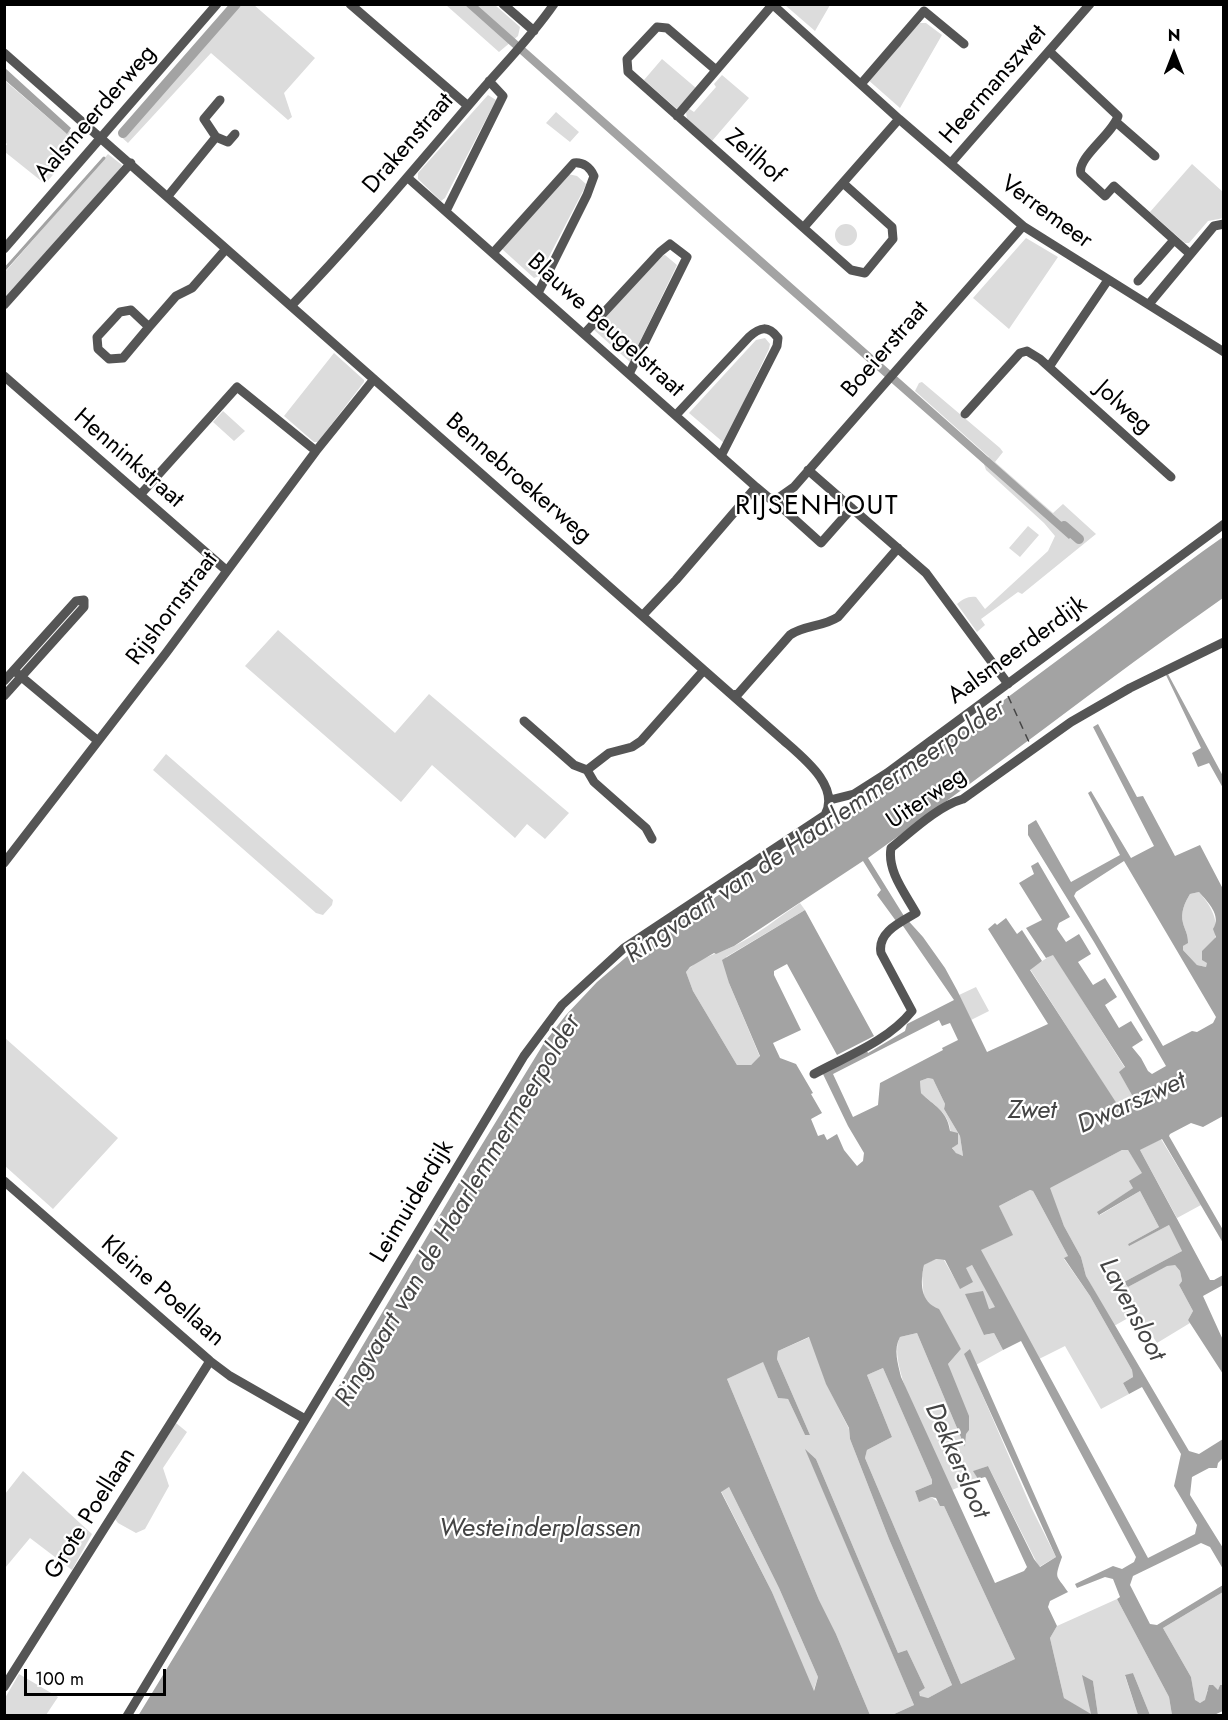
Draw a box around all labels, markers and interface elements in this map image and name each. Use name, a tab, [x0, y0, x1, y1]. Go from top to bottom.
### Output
street label: Heermanszwet	[935, 20, 1053, 150]
north arrow	[1144, 24, 1204, 84]
text: N	[1168, 24, 1180, 47]
street label: Aalsmeerderweg	[29, 40, 163, 188]
street label: Drakenstraat	[358, 88, 460, 200]
street label: Zeilhof	[718, 123, 790, 191]
street label: Verremeer	[994, 170, 1098, 256]
street label: Blauwe Beugelstraat	[521, 248, 689, 404]
street label: Boeierstraat	[836, 296, 936, 404]
street label: Jolweg	[1089, 375, 1157, 441]
street label: Henninkstraat	[67, 403, 189, 515]
street label: Bennebroekerweg	[439, 408, 597, 550]
district label: RIJSENHOUT	[735, 491, 899, 523]
street label: Rijshornstraat	[121, 547, 225, 671]
street label: Aalsmeerderdijk	[943, 591, 1093, 711]
water label: Ringvaart van de Haarlemmermeerpolder	[620, 693, 1012, 971]
street label: Uiterweg	[882, 762, 972, 836]
water label: Ringvaart van de Haarlemmermeerpolder	[329, 1009, 589, 1413]
water label: Dwarszwet	[1073, 1066, 1191, 1142]
water label: Zwet	[1008, 1096, 1056, 1128]
street label: Leimuiderdijk	[365, 1136, 461, 1268]
street label: Kleine Poellaan	[94, 1230, 230, 1354]
water label: Lavensloot	[1091, 1253, 1171, 1367]
water label: Dekkersloot	[917, 1398, 995, 1524]
street label: Grote Poellaan	[39, 1443, 143, 1585]
water label: Westeinderplassen	[439, 1514, 641, 1546]
scale bar	[27, 1657, 170, 1695]
text: 100 m	[35, 1666, 84, 1692]

